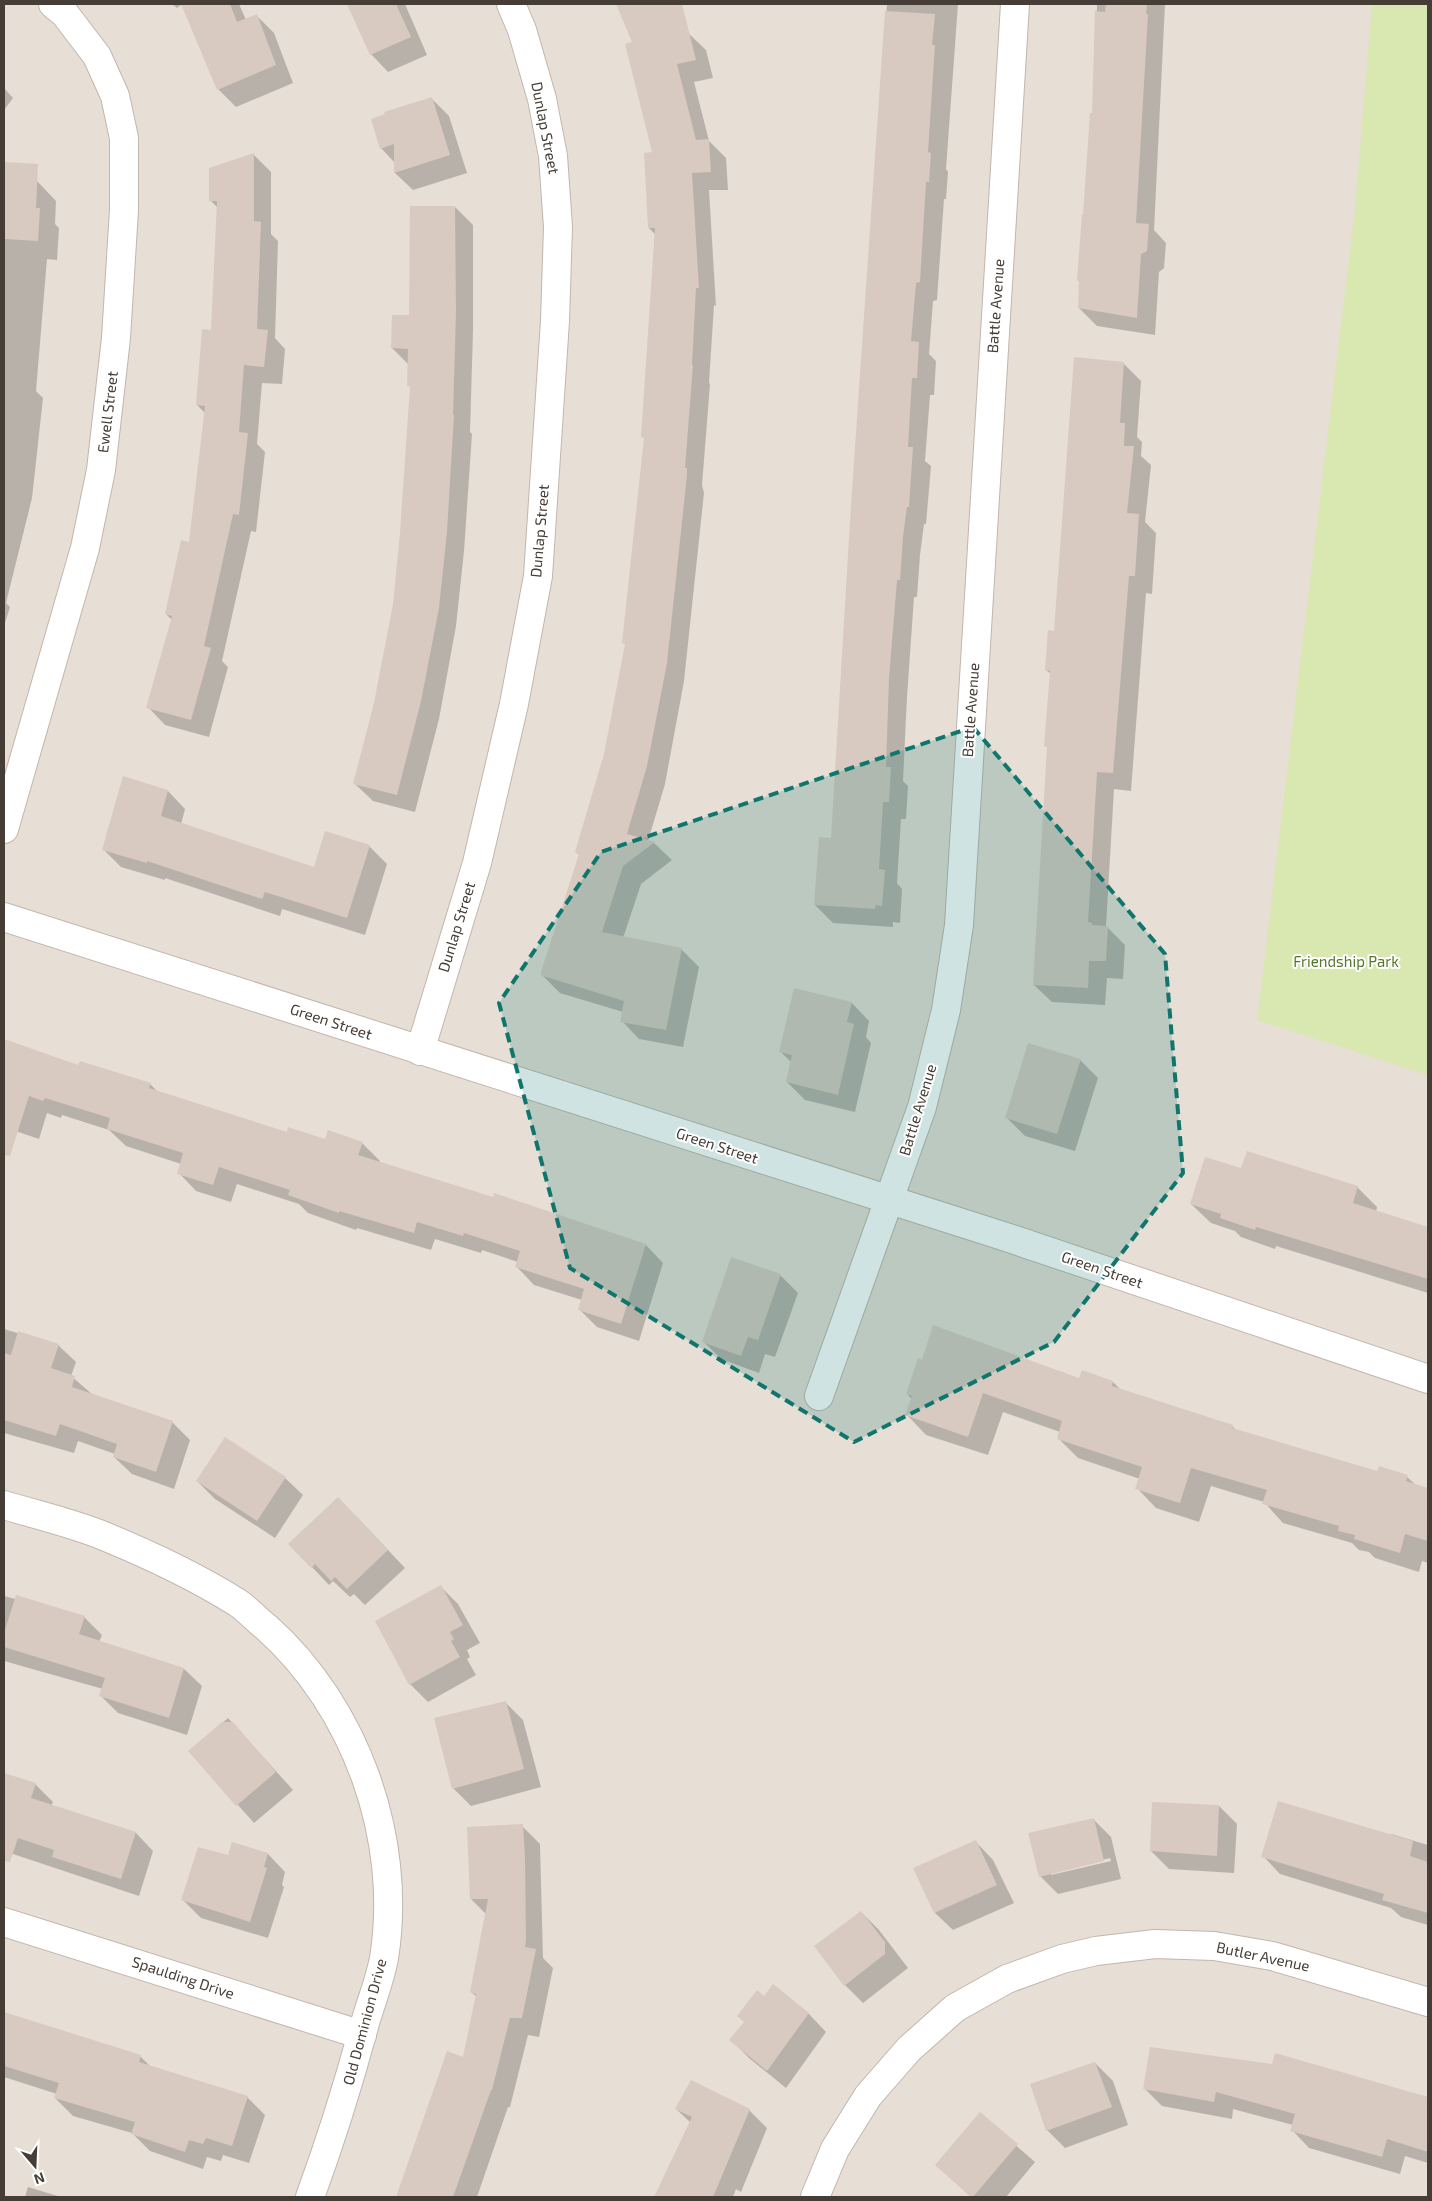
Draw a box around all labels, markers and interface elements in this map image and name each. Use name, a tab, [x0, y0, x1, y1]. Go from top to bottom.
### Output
street label: Dunlap Street	[528, 80, 564, 176]
street label: Battle Avenue	[983, 258, 1007, 354]
street label: Ewell Street	[93, 370, 121, 454]
street label: Dunlap Street	[526, 483, 552, 578]
street label: Battle Avenue	[958, 662, 982, 758]
street label: Dunlap Street	[434, 879, 478, 974]
park label: Friendship Park	[1293, 952, 1399, 970]
street label: Green Street	[288, 999, 375, 1043]
street label: Battle Avenue	[895, 1062, 939, 1158]
street label: Green Street	[674, 1123, 761, 1167]
street label: Green Street	[1059, 1247, 1146, 1292]
street label: Butler Avenue	[1215, 1937, 1312, 1975]
street label: Spaulding Drive	[130, 1952, 237, 2002]
street label: Old Dominion Drive	[338, 1956, 390, 2087]
north arrow	[10, 2141, 60, 2191]
text: N	[32, 2169, 47, 2188]

